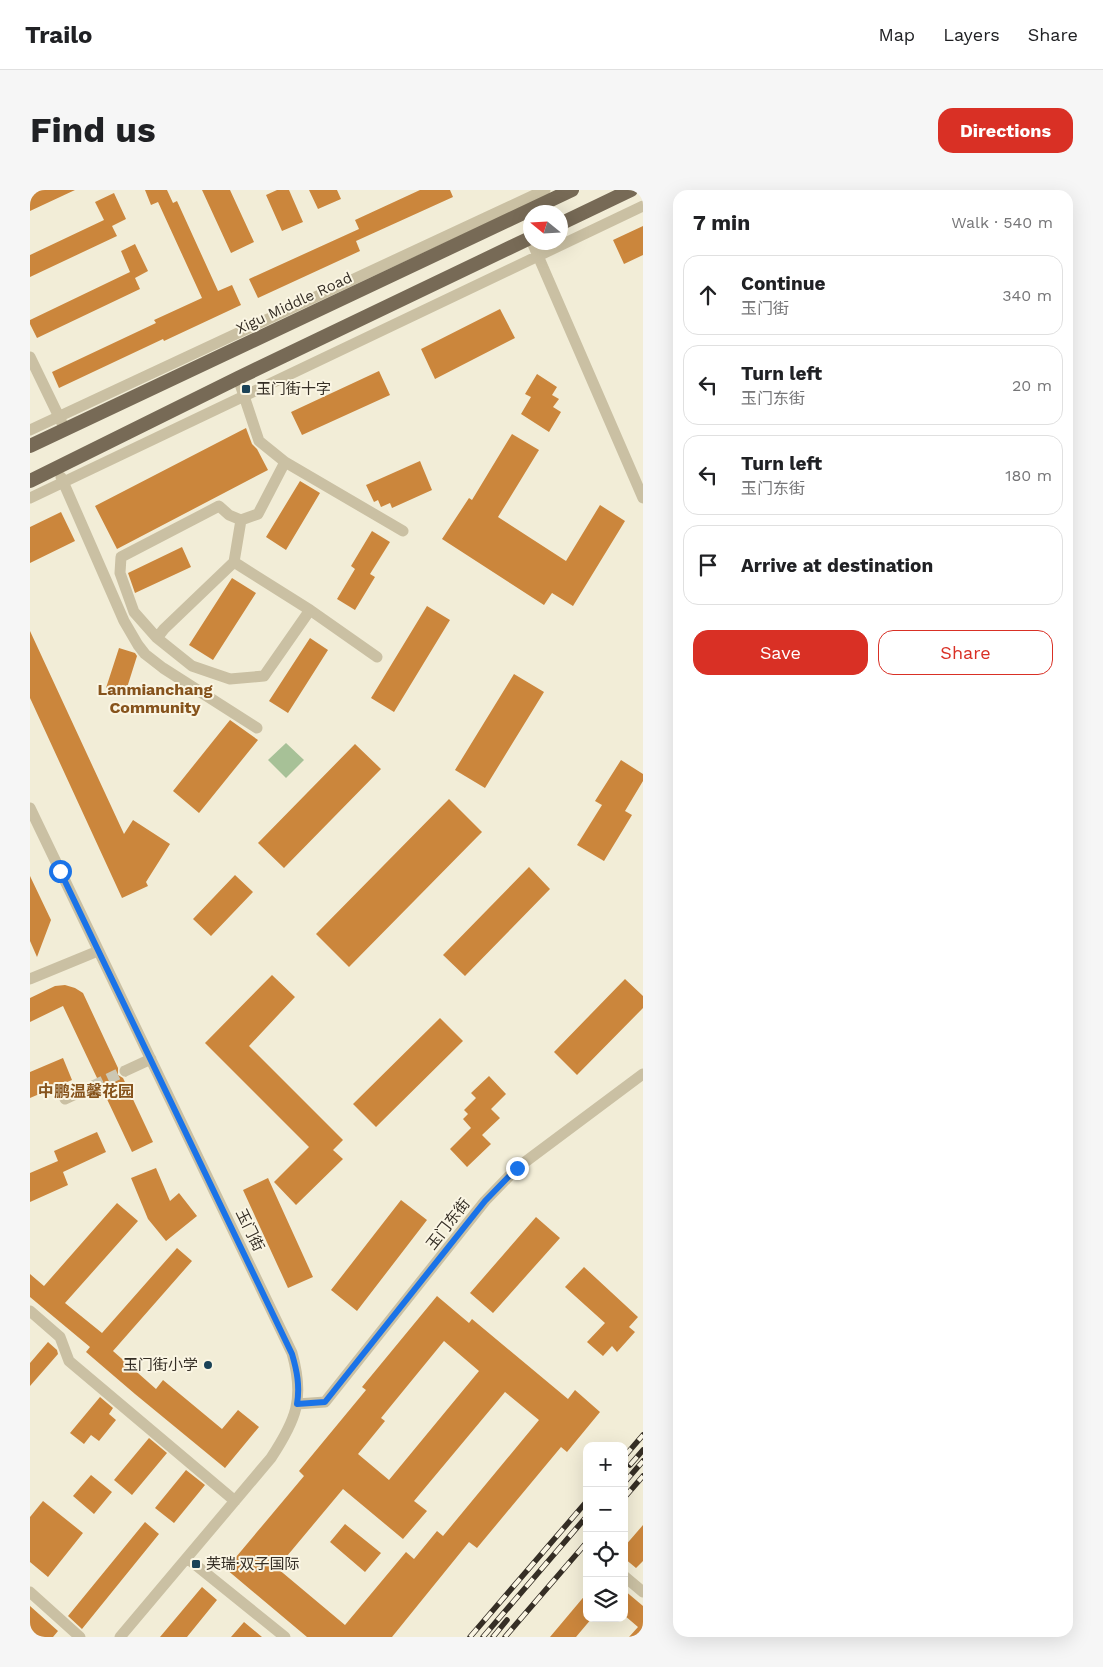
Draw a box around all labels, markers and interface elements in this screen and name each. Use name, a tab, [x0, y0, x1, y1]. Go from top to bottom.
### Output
text: Trailo	[25, 21, 92, 49]
text: Map	[878, 24, 915, 45]
text: Layers	[943, 24, 1000, 45]
text: Share	[1028, 24, 1078, 45]
button: Directions	[938, 108, 1073, 153]
text: Find us	[30, 109, 156, 151]
north arrow	[523, 205, 568, 250]
text: 7 min	[693, 210, 750, 235]
text: Walk · 540 m	[951, 213, 1053, 232]
street label: Xigu Middle Road	[233, 268, 355, 338]
text: Continue	[741, 272, 825, 295]
icon: ahead	[694, 281, 722, 309]
text: 340 m	[1002, 286, 1052, 305]
text: 玉门街	[741, 299, 789, 318]
text: Turn left	[741, 362, 822, 385]
icon: left	[694, 371, 722, 399]
text: 20 m	[1012, 376, 1052, 395]
place label: 玉门街十字	[256, 380, 331, 398]
marker: 玉门街十字	[240, 383, 252, 395]
text: 玉门东街	[741, 389, 805, 408]
text: Turn left	[741, 452, 822, 475]
icon: left	[694, 461, 722, 489]
text: 180 m	[1005, 466, 1052, 485]
text: 玉门东街	[741, 479, 805, 498]
icon: arrive	[694, 551, 722, 579]
text: Arrive at destination	[741, 554, 933, 577]
button: Save	[693, 630, 868, 675]
button: Share	[878, 630, 1053, 675]
district label: Lanmianchang Community	[98, 680, 212, 717]
route start	[49, 860, 72, 883]
district label: 中鹏温馨花园	[38, 1082, 134, 1101]
route end	[506, 1157, 529, 1180]
street label: 玉门东街	[422, 1195, 474, 1253]
street label: 玉门街	[232, 1206, 268, 1254]
place label: 玉门街小学	[123, 1356, 198, 1374]
marker: 玉门街小学	[202, 1359, 214, 1371]
map controls	[583, 1442, 628, 1622]
button: +	[583, 1442, 628, 1487]
button: −	[583, 1487, 628, 1532]
button: locate	[583, 1532, 628, 1577]
place label: 芙瑞·双子国际	[206, 1555, 299, 1573]
marker: 芙瑞·双子国际	[190, 1558, 202, 1570]
button: layers	[583, 1577, 628, 1622]

